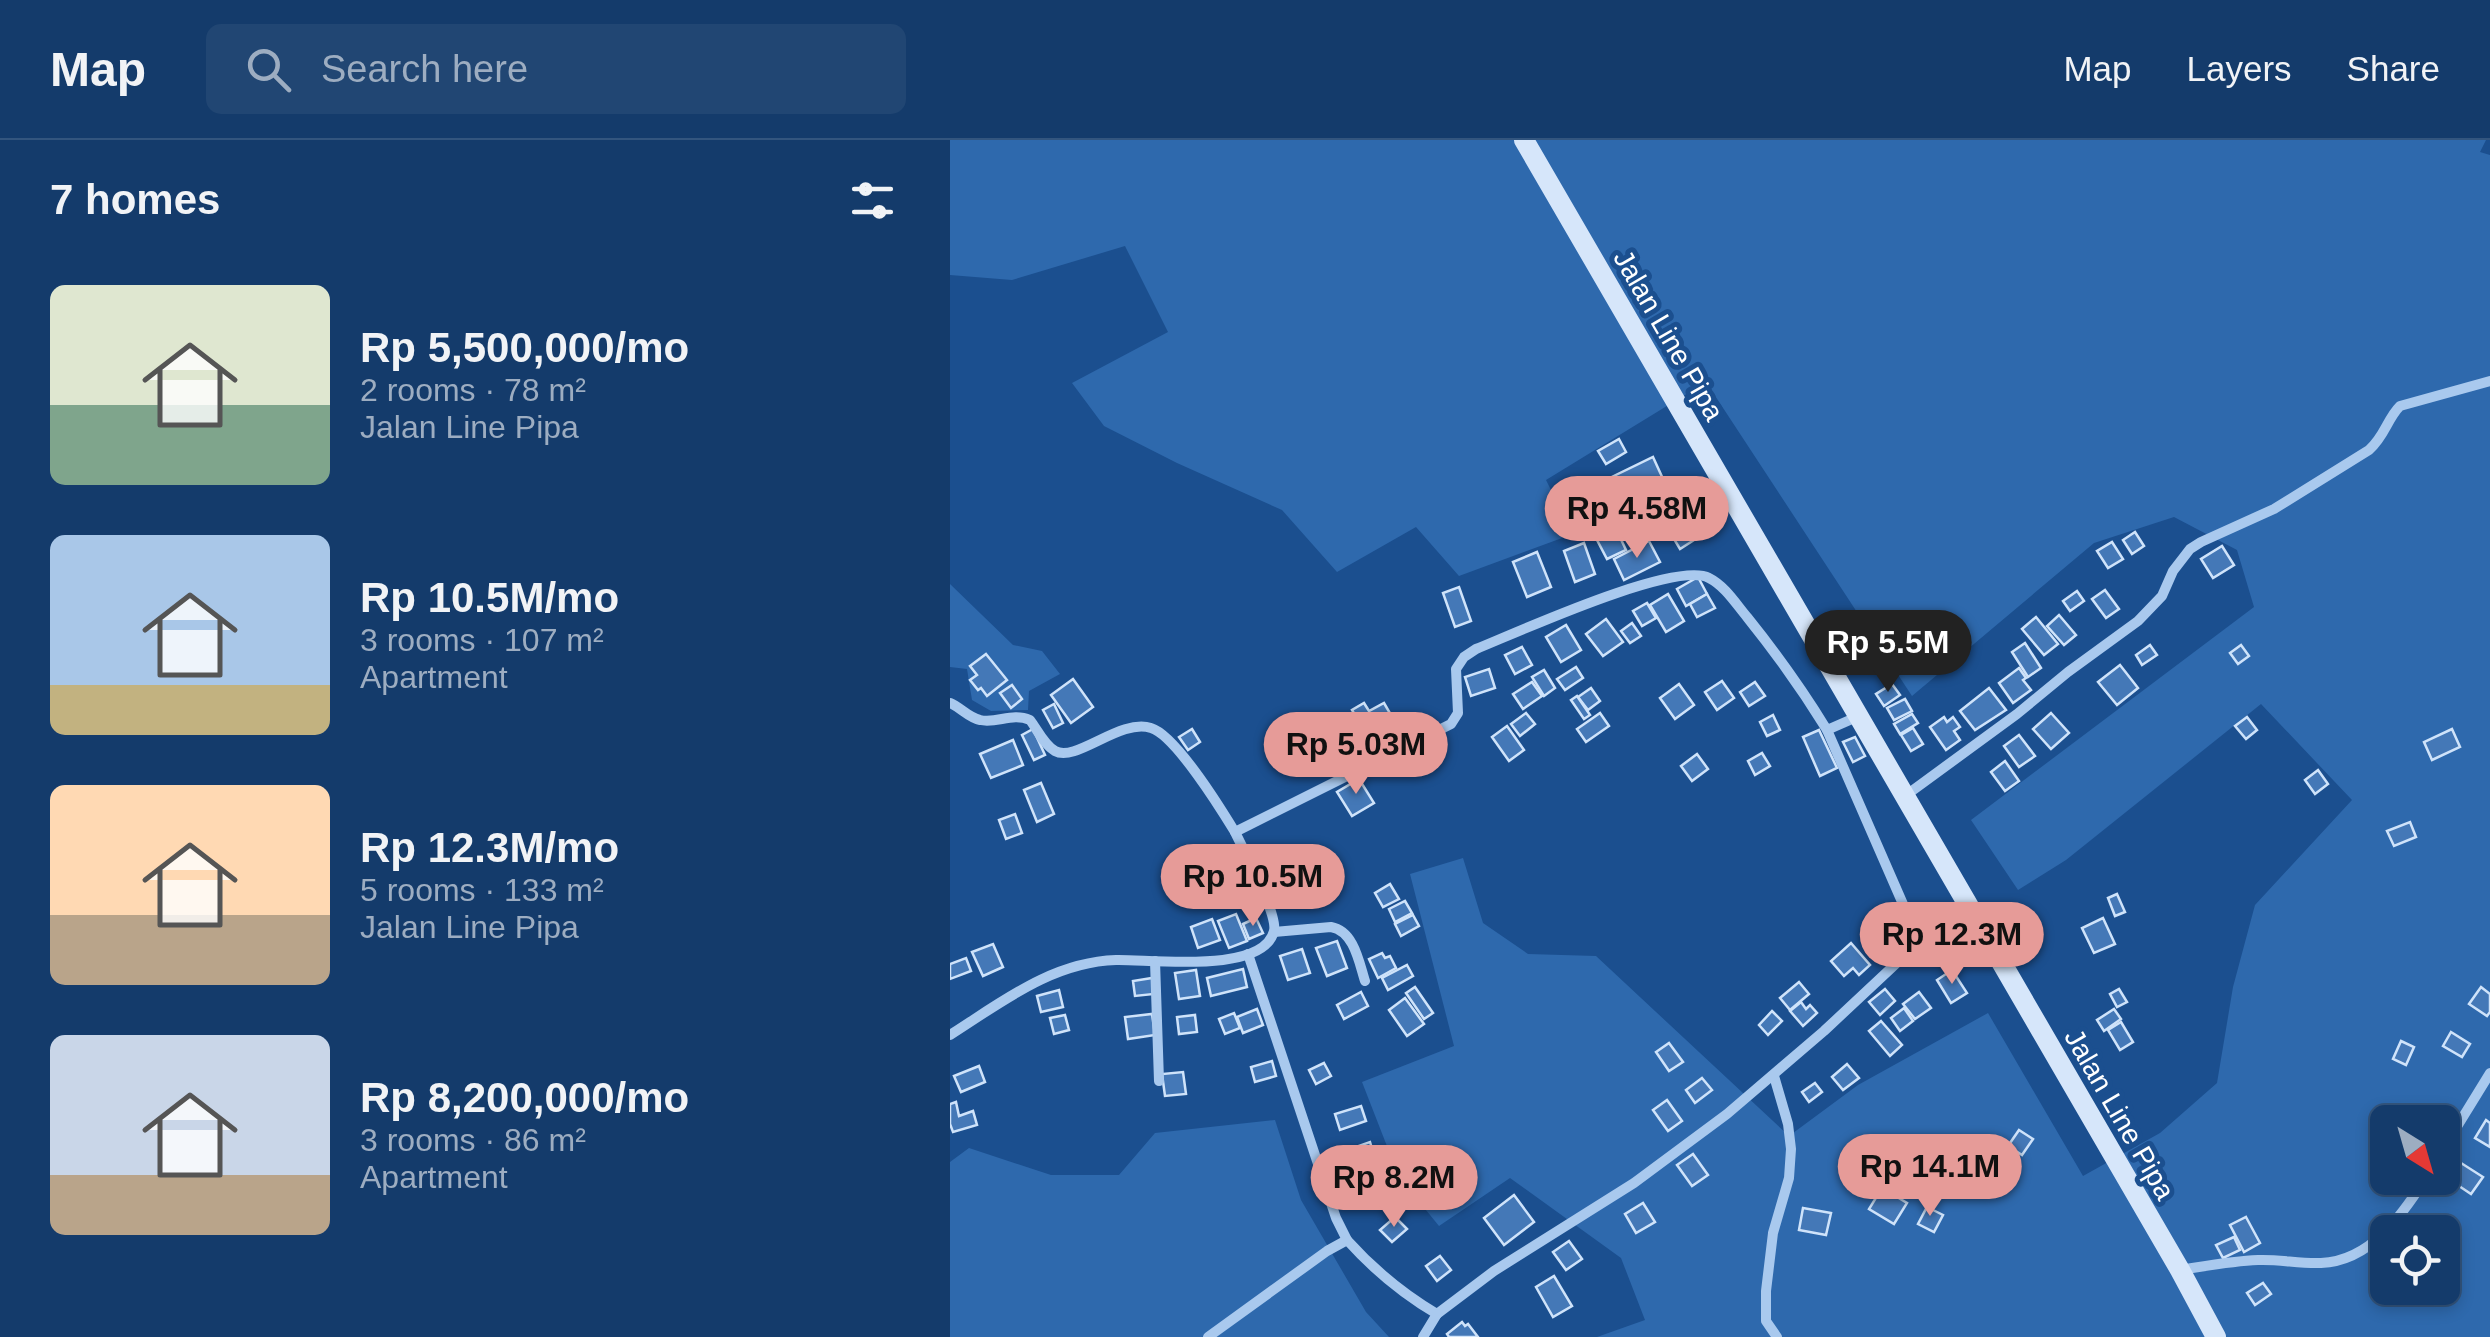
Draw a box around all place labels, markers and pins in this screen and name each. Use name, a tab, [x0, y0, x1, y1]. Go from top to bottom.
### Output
pin: Rp 4.58M	[1534, 476, 1740, 561]
pin: Rp 5.5M	[1796, 610, 1980, 695]
pin: Rp 5.03M	[1253, 712, 1459, 797]
pin: Rp 10.5M	[1150, 844, 1356, 929]
pin: Rp 12.3M	[1849, 902, 2055, 987]
pin: Rp 14.1M	[1827, 1134, 2033, 1219]
pin: Rp 8.2M	[1302, 1145, 1486, 1230]

